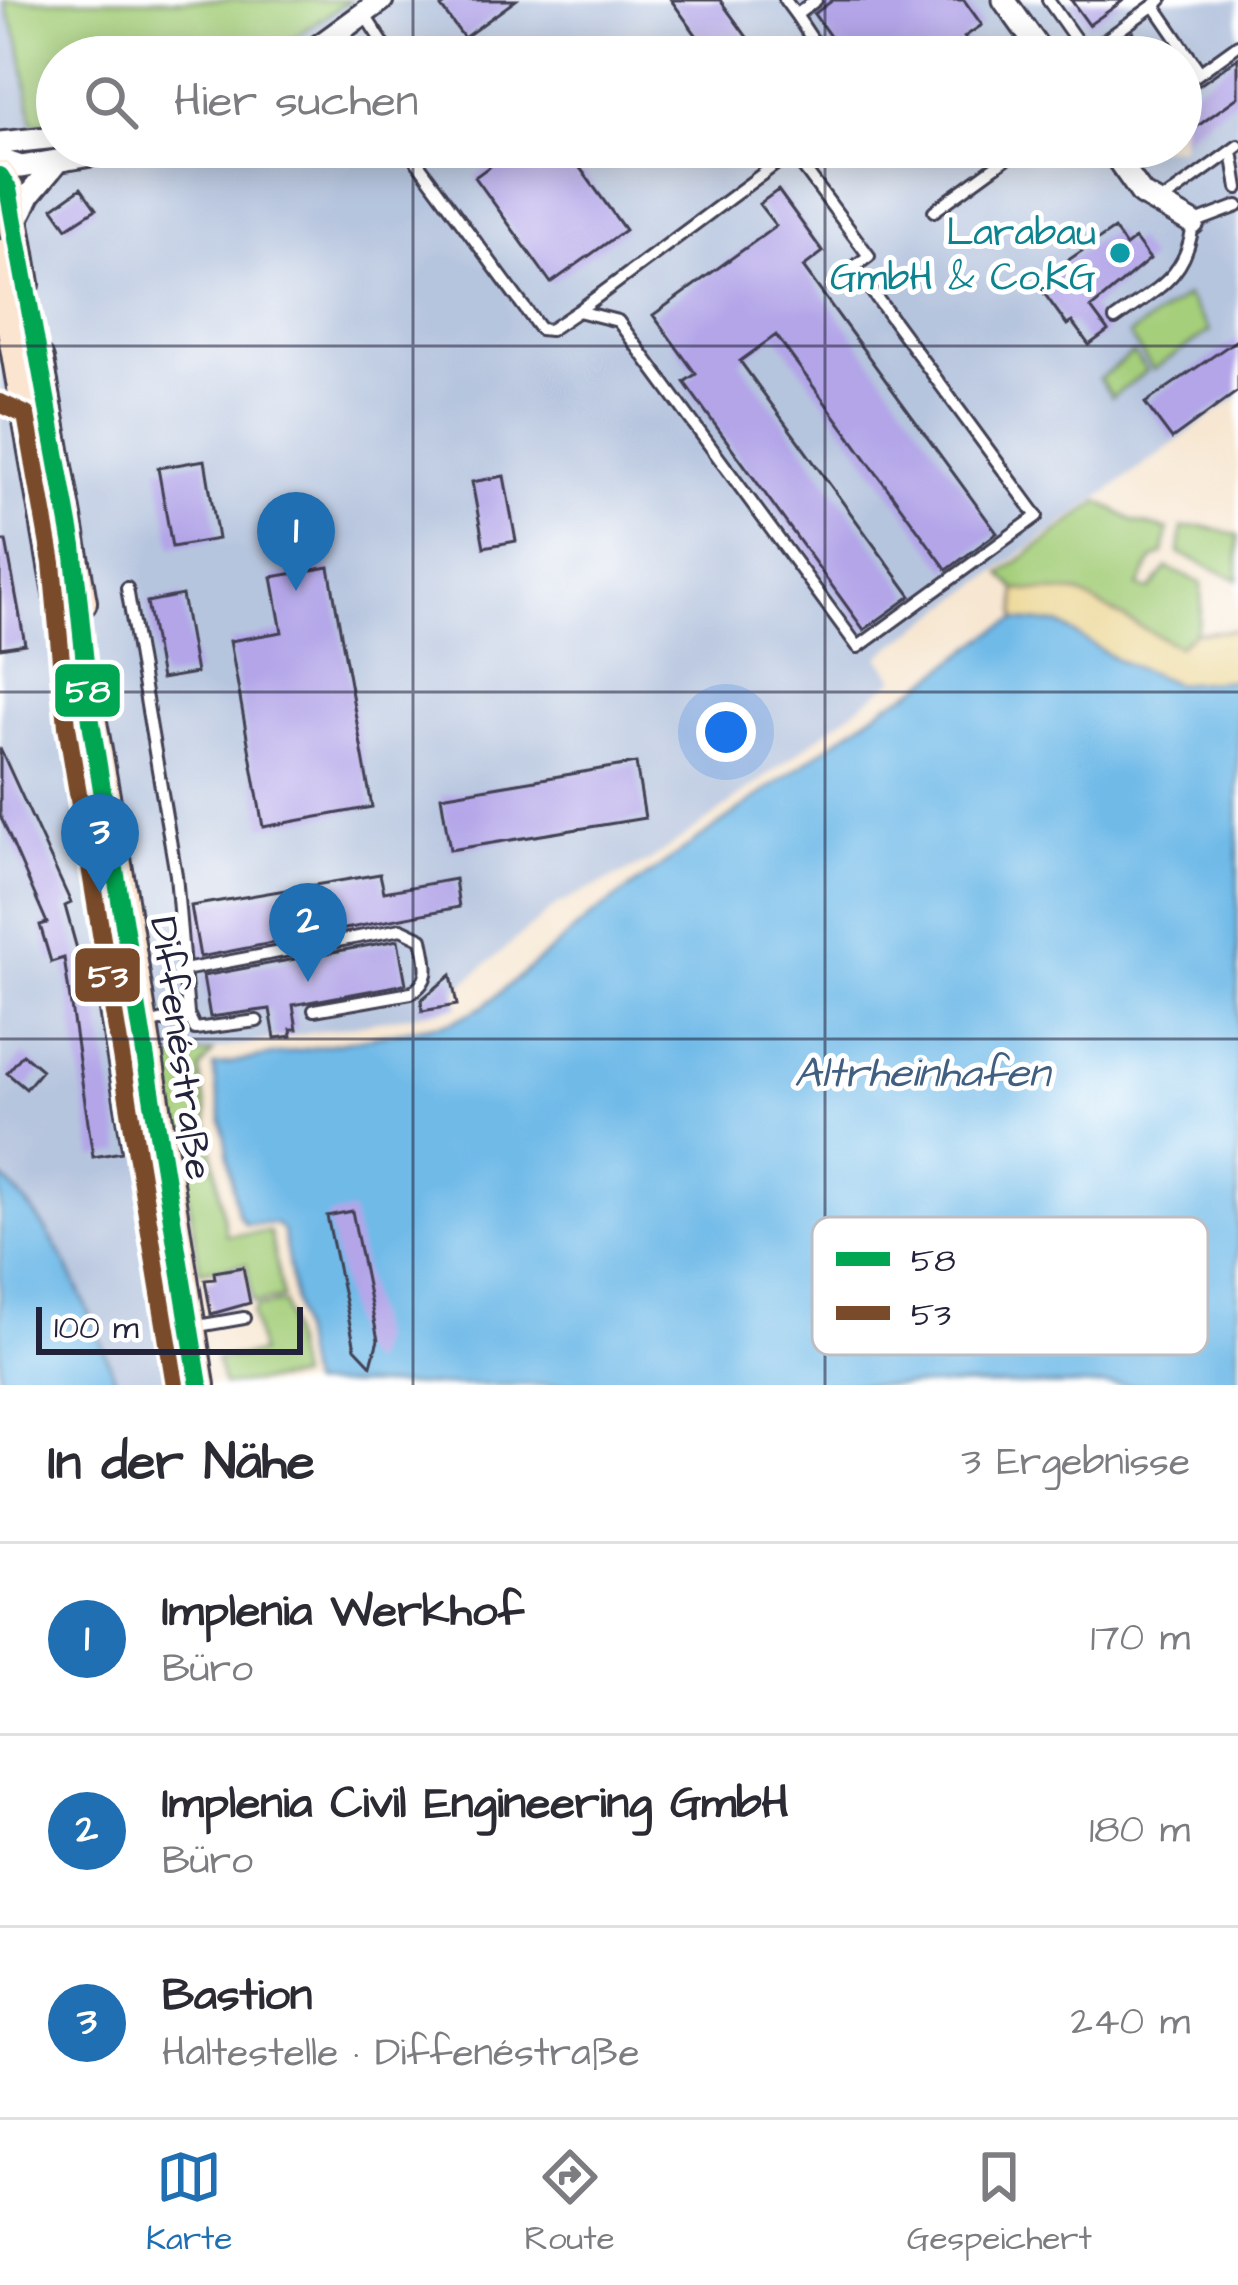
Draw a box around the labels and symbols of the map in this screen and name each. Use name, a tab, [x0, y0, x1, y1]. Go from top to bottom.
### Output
place label: Larabau GmbH & Co.KG	[830, 207, 1096, 306]
marker: Larabau GmbH & Co.KG	[1107, 240, 1133, 266]
pin: 1	[257, 492, 335, 591]
line badge: 58	[53, 662, 122, 719]
text: 58	[66, 669, 111, 715]
your location	[696, 702, 756, 762]
pin: 3	[61, 794, 139, 893]
pin: 2	[269, 883, 347, 982]
street label: Diffenéstraße	[135, 914, 225, 1183]
line badge: 53	[73, 946, 142, 1004]
text: 53	[88, 954, 128, 1000]
water label: Altrheinhafen	[794, 1045, 1053, 1103]
legend	[812, 1217, 1208, 1355]
text: 58	[911, 1238, 956, 1284]
text: 53	[911, 1292, 951, 1338]
scale bar	[36, 1301, 303, 1354]

